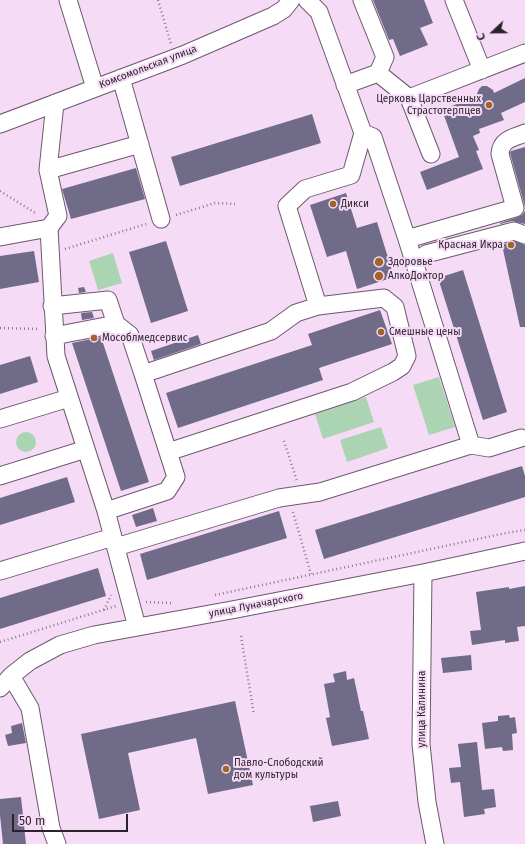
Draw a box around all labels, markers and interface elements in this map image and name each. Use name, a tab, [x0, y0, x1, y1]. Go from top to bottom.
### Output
north arrow	[473, 12, 513, 52]
text: С	[474, 31, 489, 42]
street label: Комсомольская улица	[98, 43, 198, 91]
place label: Церковь Царственных Страстотерпцев	[376, 93, 481, 116]
marker: Церковь Царственных Страстотерпцев	[484, 100, 494, 110]
place label: Дикси	[341, 198, 369, 210]
marker: Дикси	[328, 199, 338, 209]
place label: Красная Икра	[438, 239, 503, 251]
marker: Красная Икра	[506, 240, 516, 250]
marker: Здоровье	[373, 256, 385, 268]
place label: Здоровье	[388, 256, 433, 268]
marker: АлкоДоктор	[373, 270, 385, 282]
place label: АлкоДоктор	[388, 270, 444, 282]
place label: Смешные цены	[389, 326, 461, 338]
marker: Смешные цены	[376, 327, 386, 337]
place label: Мособлмедсервис	[102, 332, 187, 344]
marker: Мособлмедсервис	[89, 333, 99, 343]
street label: улица Луначарского	[208, 590, 304, 620]
street label: улица Калинина	[416, 671, 428, 747]
place label: Павло-Слободский дом культуры	[234, 757, 324, 780]
marker: Павло-Слободский дом культуры	[221, 764, 231, 774]
scale bar	[14, 806, 130, 832]
text: 50 m	[19, 814, 45, 828]

